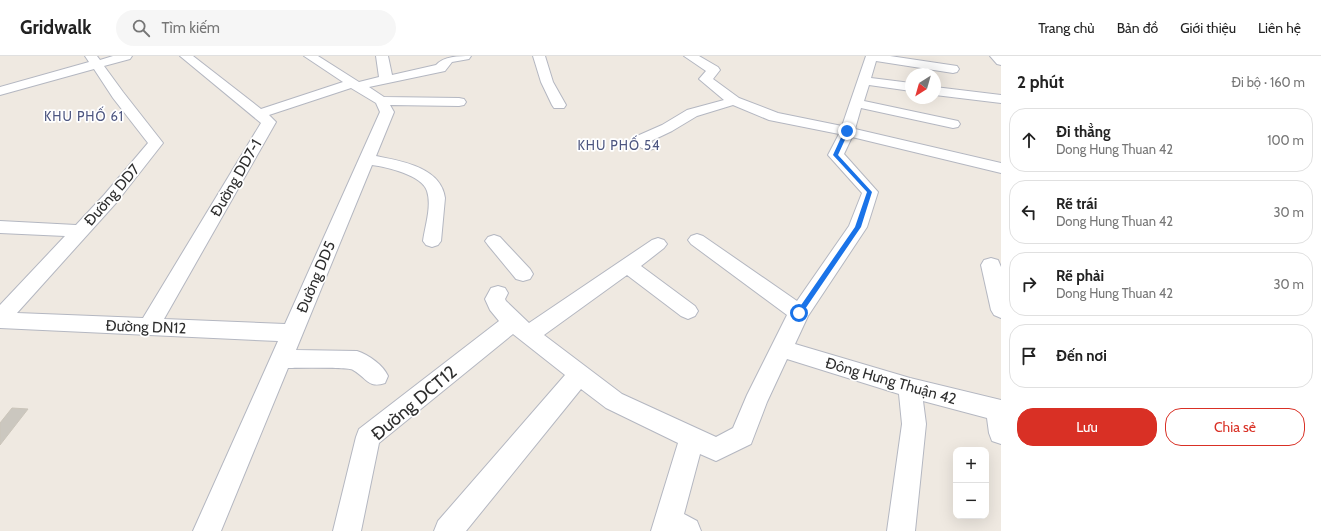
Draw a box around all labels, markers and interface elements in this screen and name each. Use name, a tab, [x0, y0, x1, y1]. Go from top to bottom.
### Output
search box	[116, 10, 396, 46]
text: Gridwalk	[20, 16, 92, 39]
icon: search	[130, 17, 152, 39]
text: Tìm kiếm	[162, 19, 220, 37]
text: Trang chủ	[1038, 19, 1095, 37]
text: Bản đồ	[1117, 19, 1158, 37]
text: Giới thiệu	[1180, 19, 1236, 37]
text: Liên hệ	[1258, 19, 1301, 37]
north arrow	[905, 68, 941, 104]
text: 2 phút	[1017, 72, 1064, 92]
text: Đi bộ · 160 m	[1232, 74, 1305, 90]
district label: KHU PHỐ 61	[44, 106, 124, 124]
route end	[838, 122, 856, 140]
text: Đi thẳng	[1056, 123, 1111, 141]
icon: ahead	[1018, 129, 1040, 151]
text: 100 m	[1267, 132, 1304, 148]
district label: KHU PHỐ 54	[578, 135, 660, 153]
street label: Đường DD7-1	[207, 136, 265, 220]
text: Dong Hung Thuan 42	[1056, 141, 1173, 157]
street label: Đường DD7	[80, 160, 144, 229]
text: Rẽ trái	[1056, 195, 1097, 213]
icon: left	[1018, 201, 1040, 223]
text: 30 m	[1274, 204, 1304, 220]
text: Dong Hung Thuan 42	[1056, 213, 1173, 229]
street label: Đường DD5	[293, 238, 339, 316]
text: Rẽ phải	[1056, 267, 1104, 285]
icon: right	[1018, 273, 1040, 295]
text: 30 m	[1274, 276, 1304, 292]
text: Dong Hung Thuan 42	[1056, 285, 1173, 301]
route start	[790, 304, 808, 322]
street label: Đường DN12	[105, 317, 187, 337]
icon: arrive	[1018, 345, 1040, 367]
text: Đến nơi	[1056, 347, 1107, 365]
street label: Đông Hưng Thuận 42	[823, 354, 959, 408]
street label: Đường DCT12	[367, 361, 461, 445]
button: Lưu	[1017, 408, 1157, 446]
button: Chia sẻ	[1165, 408, 1305, 446]
map controls	[953, 447, 989, 519]
button: +	[953, 447, 989, 483]
button: −	[953, 483, 989, 519]

